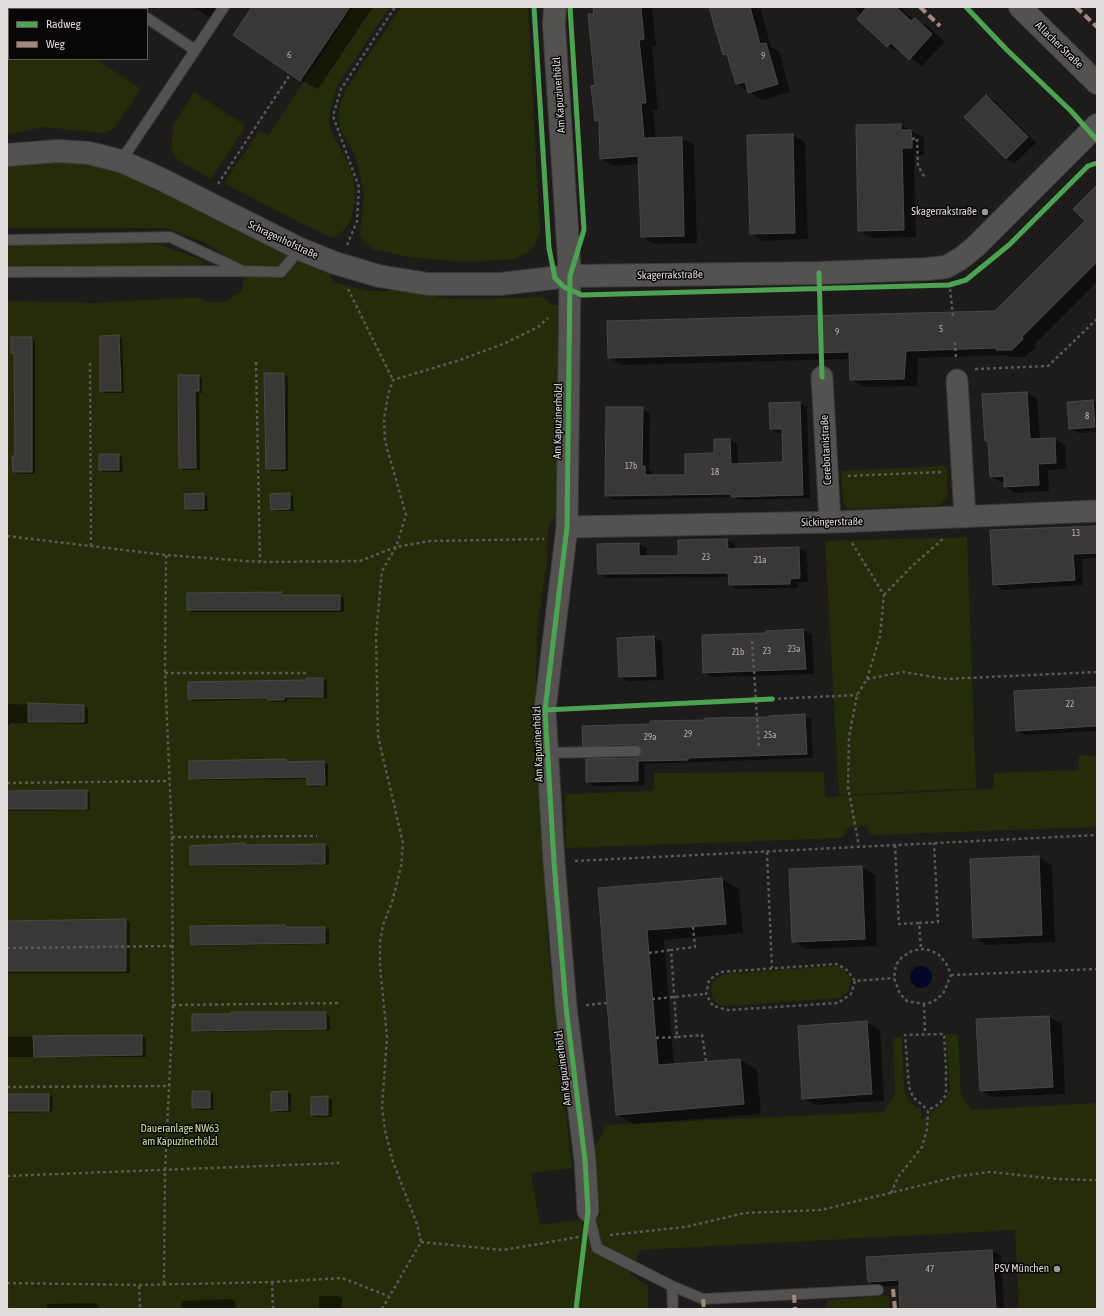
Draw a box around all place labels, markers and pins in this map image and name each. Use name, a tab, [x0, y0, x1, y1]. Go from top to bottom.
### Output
place label: Skagerrakstraße	[911, 205, 977, 219]
marker: Skagerrakstraße	[980, 207, 990, 217]
place label: PSV München	[994, 1262, 1049, 1276]
marker: PSV München	[1052, 1264, 1062, 1274]

